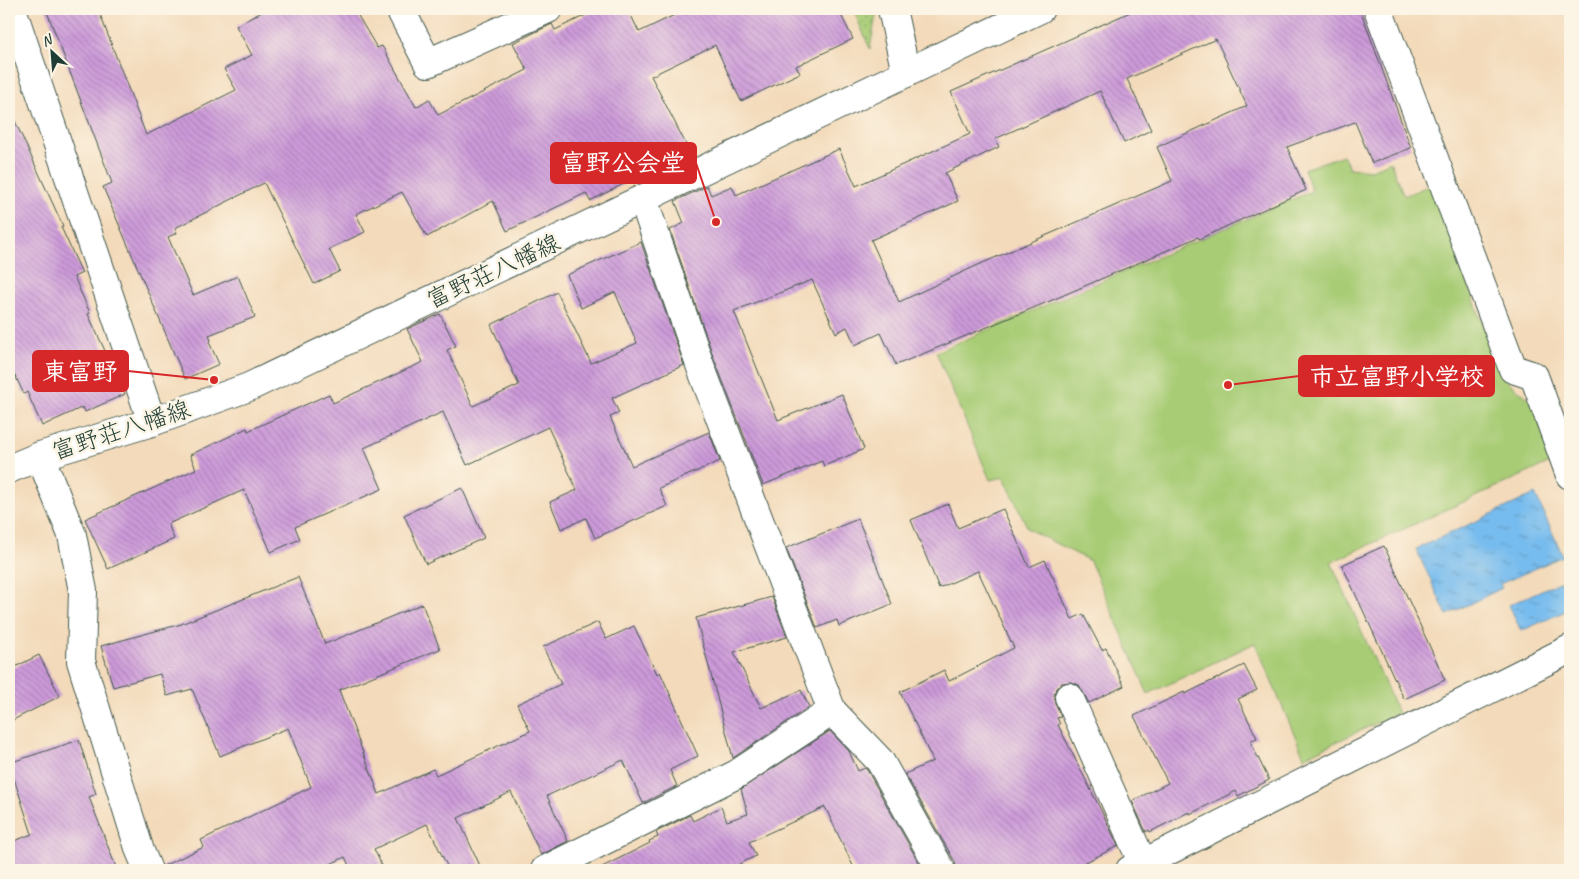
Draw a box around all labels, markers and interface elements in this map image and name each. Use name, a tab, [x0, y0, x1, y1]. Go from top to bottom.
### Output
north arrow	[28, 28, 78, 78]
text: N	[39, 30, 56, 50]
callout: 富野公会堂	[551, 143, 696, 183]
text: 富野公会堂	[560, 147, 686, 179]
street label: 富野荘八幡線	[421, 227, 565, 315]
callout: 東富野	[33, 351, 128, 391]
text: 東富野	[42, 356, 118, 388]
callout: 市立富野小学校	[1299, 356, 1494, 396]
text: 市立富野小学校	[1309, 361, 1485, 393]
street label: 富野荘八幡線	[48, 393, 194, 467]

